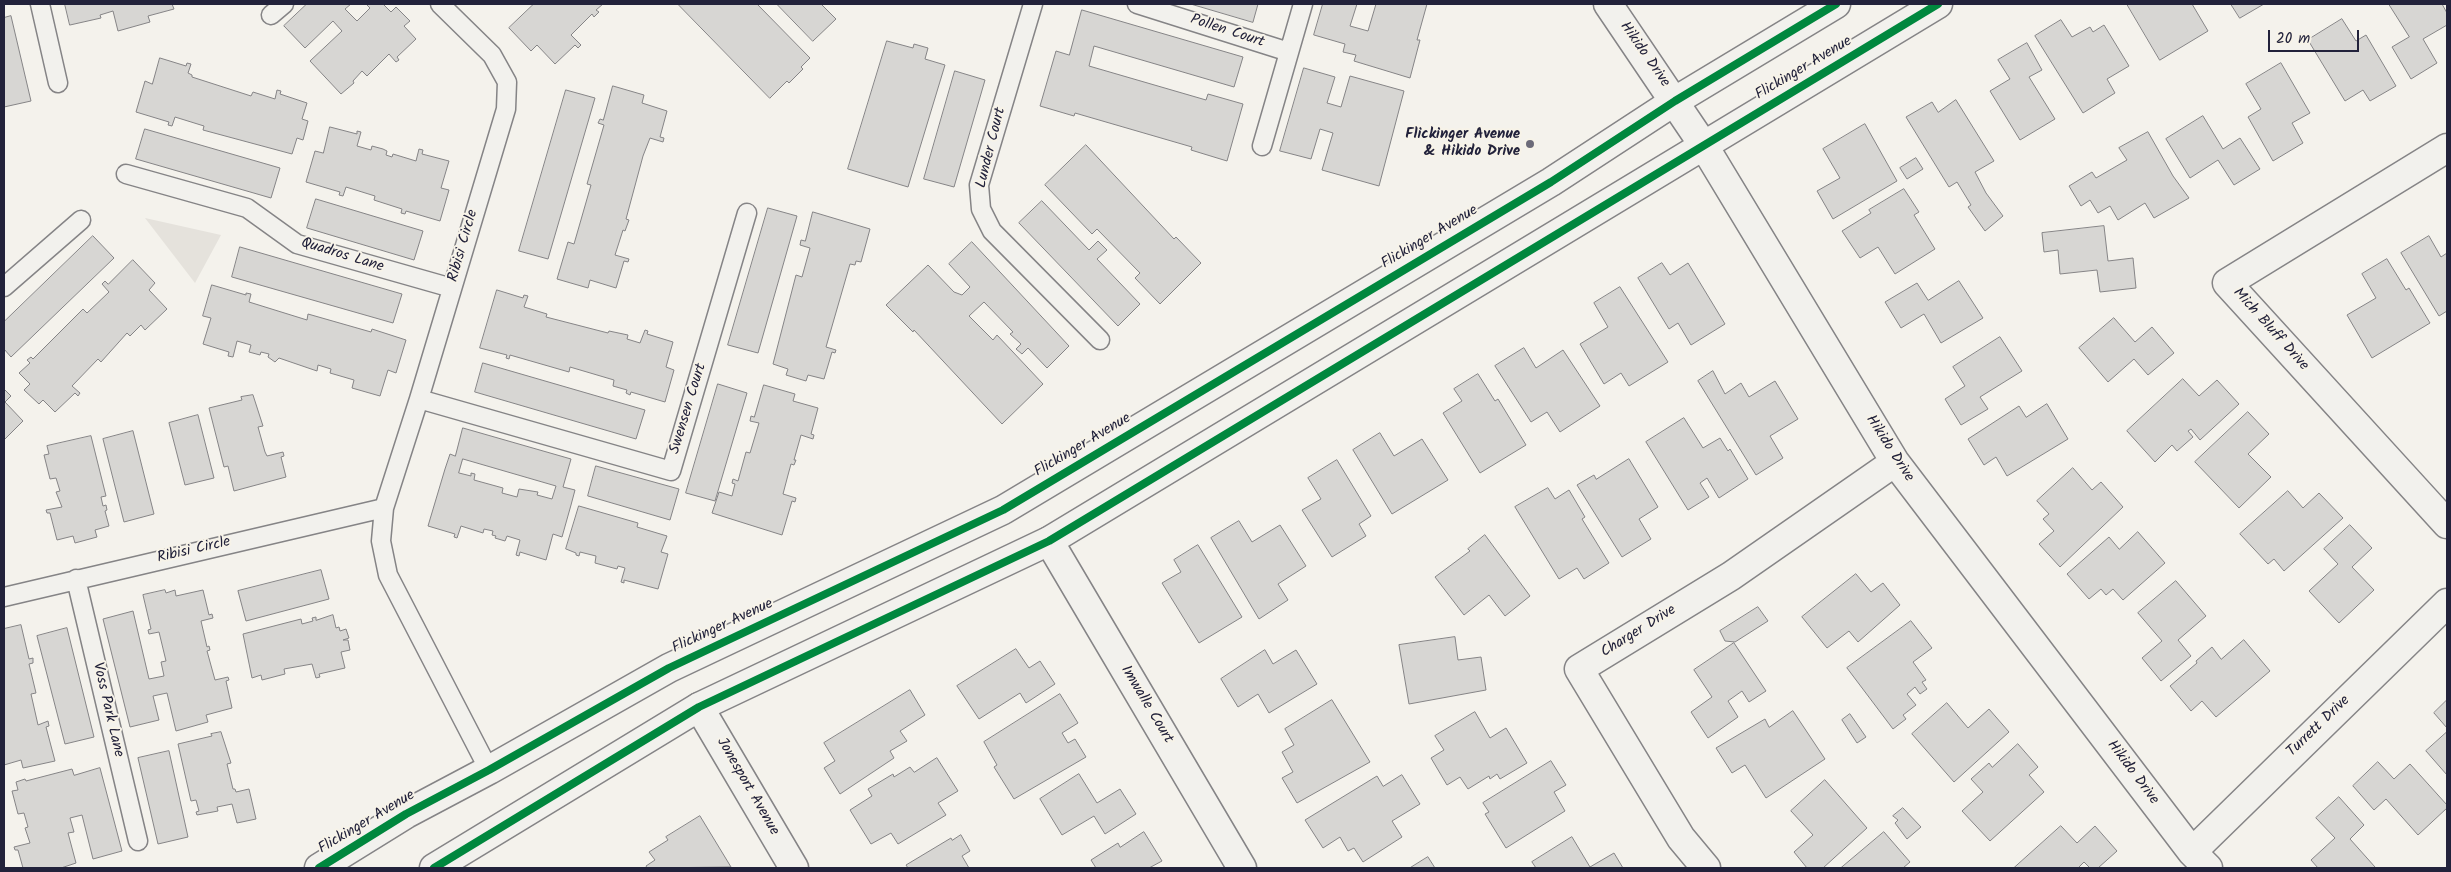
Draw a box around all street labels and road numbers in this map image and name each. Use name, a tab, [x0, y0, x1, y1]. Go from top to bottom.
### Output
street label: Pollen Court	[1188, 12, 1266, 52]
street label: Hikido Drive	[1615, 19, 1673, 91]
street label: Flickinger Avenue	[1752, 33, 1856, 105]
street label: Lunder Court	[973, 106, 1011, 190]
street label: Flickinger Avenue	[1378, 202, 1482, 274]
street label: Ribisi Circle	[445, 208, 483, 284]
street label: Quadros Lane	[298, 235, 386, 277]
street label: Mich Bluff Drive	[2228, 285, 2312, 375]
street label: Swensen Court	[667, 362, 711, 456]
street label: Flickinger Avenue	[1031, 410, 1135, 482]
street label: Hikido Drive	[1861, 412, 1917, 486]
street label: Ribisi Circle	[156, 534, 232, 568]
street label: Flickinger Avenue	[670, 596, 776, 658]
street label: Charger Drive	[1598, 602, 1680, 662]
street label: Voss Park Lane	[87, 661, 127, 759]
street label: Imwalle Court	[1116, 663, 1176, 747]
street label: Turrett Drive	[2284, 692, 2354, 762]
street label: Jonesport Avenue	[712, 735, 782, 839]
street label: Hikido Drive	[2102, 737, 2162, 809]
street label: Flickinger Avenue	[315, 787, 419, 859]

